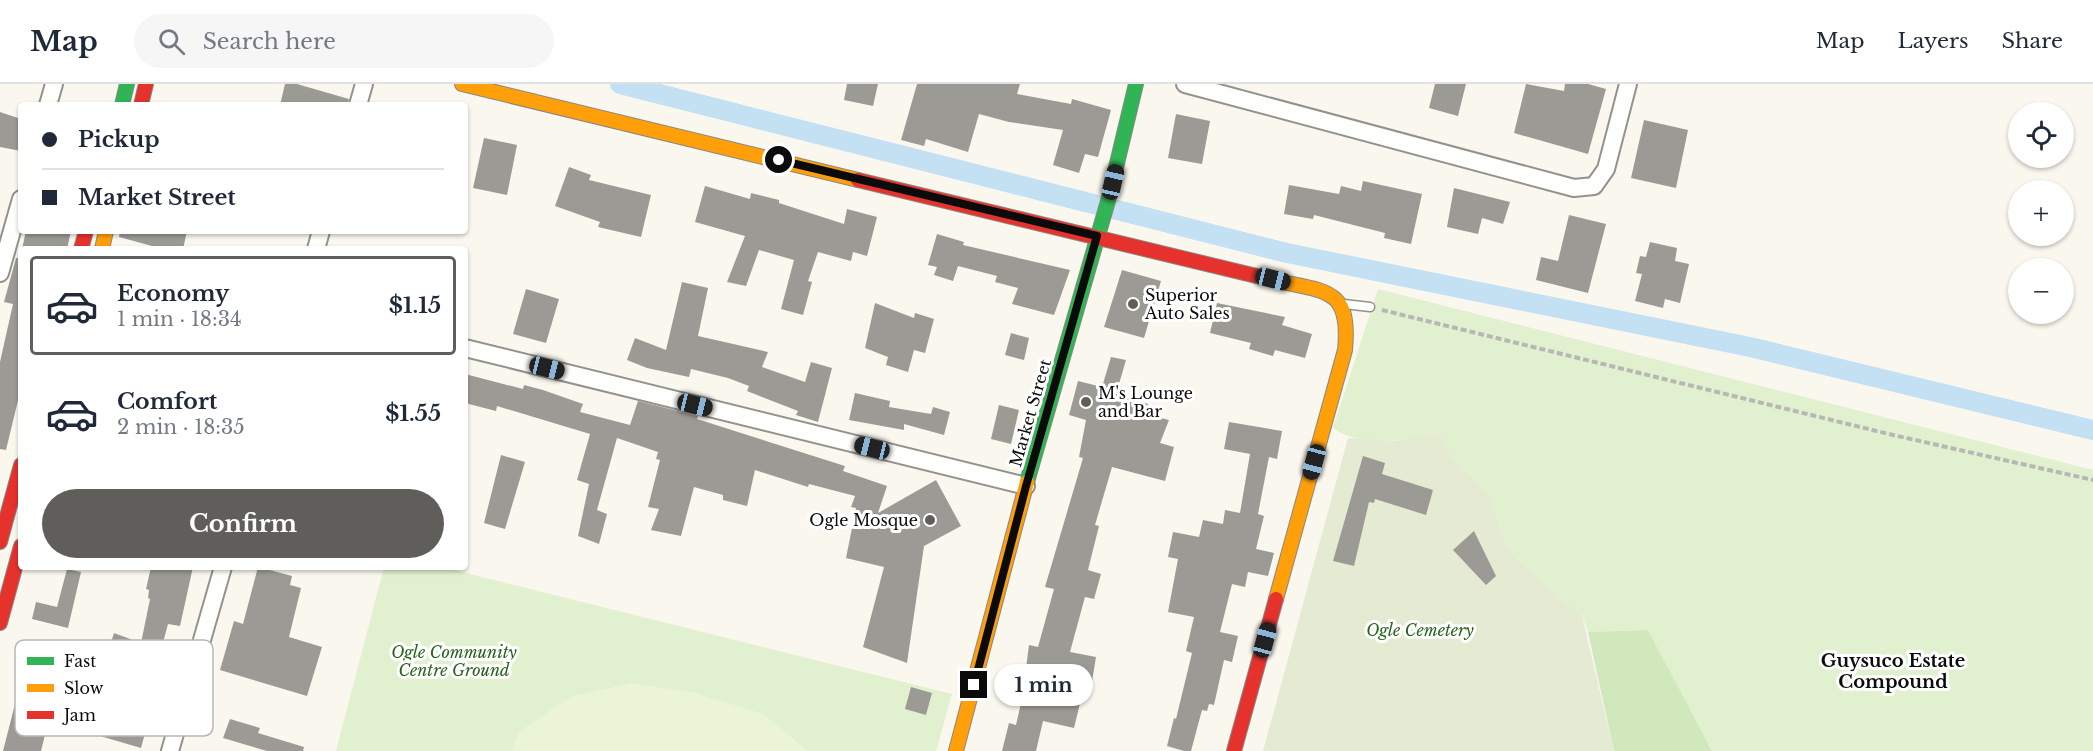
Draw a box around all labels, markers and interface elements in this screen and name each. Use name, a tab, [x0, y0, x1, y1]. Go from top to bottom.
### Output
search box	[134, 14, 554, 68]
text: Map	[30, 24, 98, 59]
icon: search	[155, 25, 188, 58]
text: Search here	[203, 28, 336, 55]
text: Map	[1816, 28, 1865, 54]
text: Layers	[1898, 28, 1969, 54]
text: Share	[2002, 28, 2063, 54]
map controls	[2008, 102, 2074, 324]
button: locate	[2008, 102, 2074, 168]
text: Pickup	[78, 126, 160, 153]
route start	[765, 146, 792, 173]
car	[1100, 162, 1126, 202]
button: +	[2008, 180, 2074, 246]
text: Market Street	[78, 184, 236, 211]
button: −	[2008, 258, 2074, 324]
car	[1253, 266, 1293, 292]
icon: car	[45, 279, 99, 333]
text: Economy	[117, 280, 229, 307]
place label: Superior Auto Sales	[1144, 285, 1230, 323]
text: $1.15	[389, 292, 441, 319]
marker: Superior Auto Sales	[1126, 297, 1140, 311]
text: 1 min · 18:34	[117, 307, 242, 331]
car	[527, 355, 567, 381]
street label: Market Street	[1005, 357, 1055, 469]
place label: M's Lounge and Bar	[1098, 383, 1193, 421]
icon: car	[45, 387, 99, 441]
text: Comfort	[117, 388, 217, 415]
car	[675, 392, 715, 418]
marker: M's Lounge and Bar	[1079, 395, 1093, 409]
text: $1.55	[385, 400, 441, 427]
text: 2 min · 18:35	[117, 415, 245, 439]
car	[852, 435, 892, 461]
car	[1301, 442, 1327, 482]
button: Confirm	[42, 489, 444, 558]
place label: Ogle Mosque	[809, 510, 918, 530]
marker: Ogle Mosque	[923, 513, 937, 527]
car	[1252, 620, 1278, 660]
park label: Ogle Cemetery	[1366, 620, 1474, 640]
legend	[15, 640, 213, 736]
park label: Ogle Community Centre Ground	[391, 642, 517, 680]
district label: Guysuco Estate Compound	[1821, 650, 1965, 693]
text: Fast	[64, 651, 96, 671]
callout: 1 min	[995, 664, 1094, 706]
route end	[960, 671, 987, 698]
text: 1 min	[1015, 673, 1072, 697]
text: Slow	[64, 678, 104, 698]
text: Jam	[62, 705, 96, 725]

